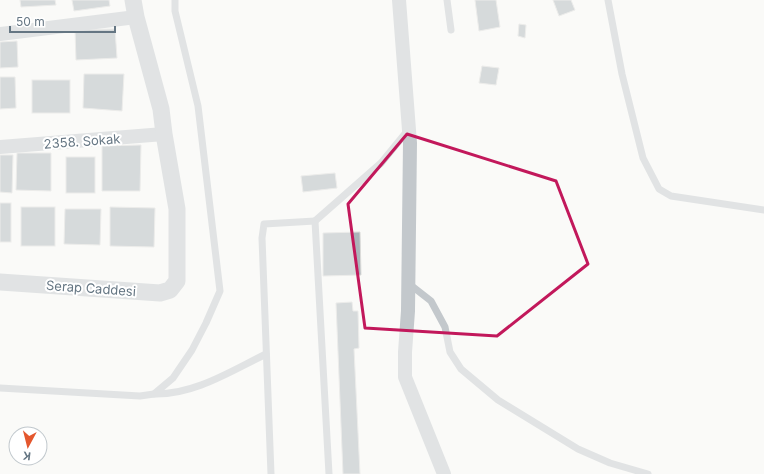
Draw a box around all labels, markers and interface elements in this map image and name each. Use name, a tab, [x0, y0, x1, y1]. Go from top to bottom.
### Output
scale bar	[10, 8, 115, 34]
text: 50 m	[16, 14, 45, 29]
street label: 2358. Sokak	[43, 130, 121, 152]
street label: Serap Caddesi	[46, 277, 136, 299]
north arrow	[8, 426, 48, 466]
text: K	[22, 448, 32, 463]

